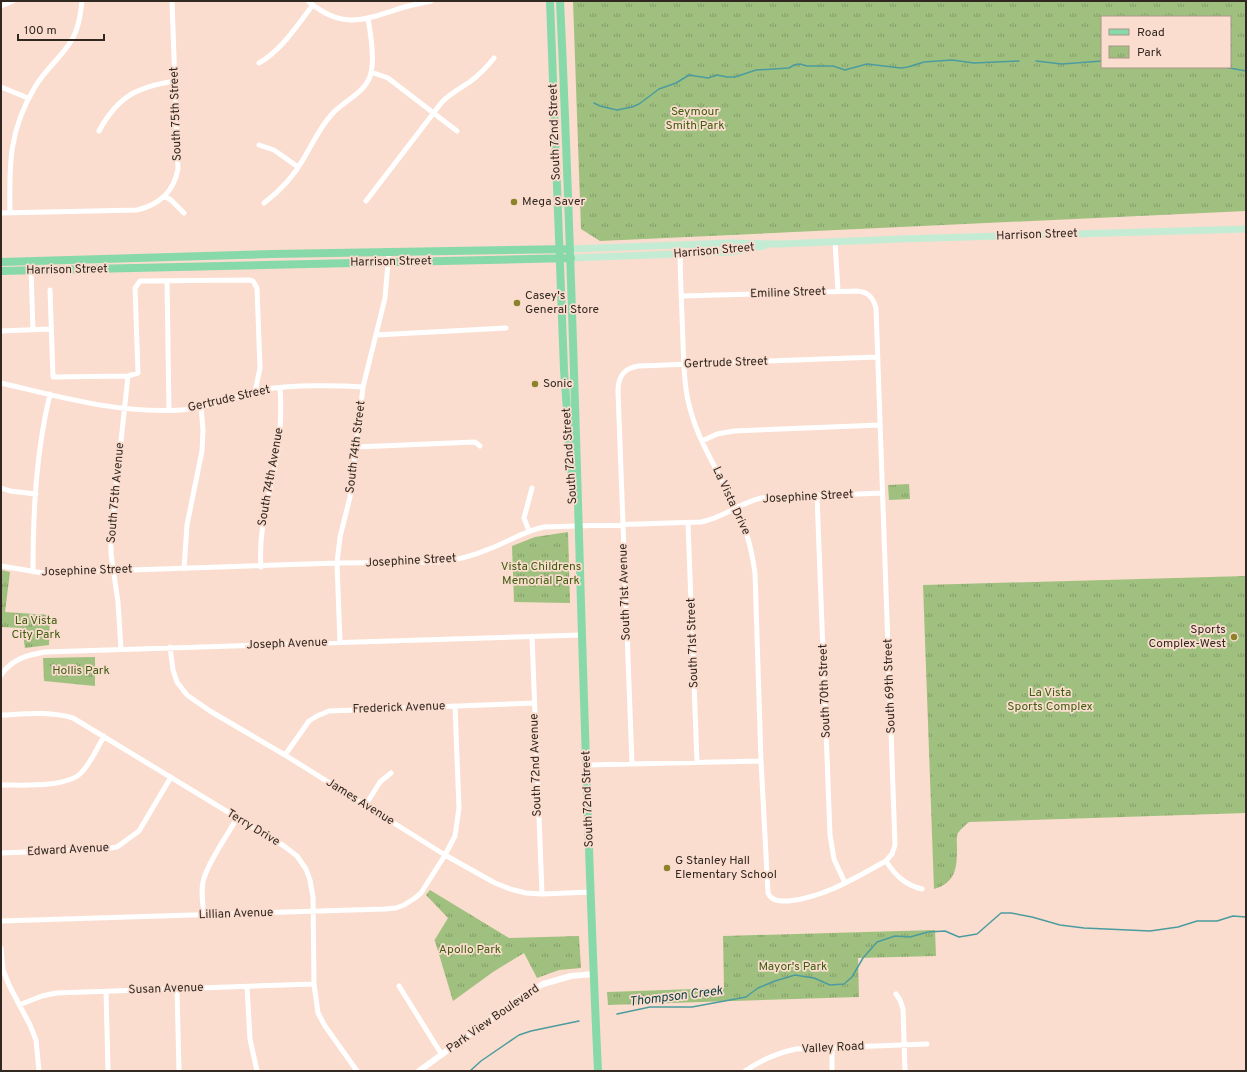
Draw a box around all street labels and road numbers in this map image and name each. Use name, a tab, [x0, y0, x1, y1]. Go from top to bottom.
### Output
street label: South 75th Street	[166, 67, 186, 161]
street label: South 72nd Street	[545, 83, 565, 181]
street label: Harrison Street	[996, 226, 1078, 244]
street label: Harrison Street	[673, 239, 755, 263]
street label: Harrison Street	[350, 253, 432, 271]
street label: Harrison Street	[26, 261, 108, 279]
street label: Emiline Street	[750, 284, 826, 302]
street label: Gertrude Street	[684, 354, 768, 372]
street label: Gertrude Street	[186, 382, 272, 416]
street label: South 74th Street	[342, 400, 370, 494]
street label: South 72nd Street	[559, 407, 581, 505]
street label: South 74th Avenue	[254, 426, 288, 528]
street label: South 75th Avenue	[104, 442, 128, 544]
street label: La Vista Drive	[708, 464, 754, 538]
street label: Josephine Street	[762, 487, 854, 507]
street label: South 71st Avenue	[615, 543, 635, 641]
street label: Josephine Street	[365, 551, 457, 571]
street label: Josephine Street	[41, 561, 133, 581]
street label: South 71st Street	[683, 598, 703, 688]
street label: Joseph Avenue	[246, 635, 328, 653]
street label: South 69th Street	[880, 638, 900, 734]
street label: South 70th Street	[815, 644, 835, 738]
street label: Frederick Avenue	[352, 698, 446, 718]
street label: South 72nd Avenue	[526, 713, 546, 817]
street label: South 72nd Street	[578, 750, 598, 848]
street label: James Avenue	[323, 775, 397, 829]
street label: Terry Drive	[223, 806, 283, 850]
street label: Edward Avenue	[27, 840, 109, 860]
street label: Lillian Avenue	[198, 905, 274, 923]
street label: Susan Avenue	[128, 980, 204, 998]
street label: Park View Boulevard	[443, 981, 543, 1057]
street label: Valley Road	[801, 1038, 865, 1058]

